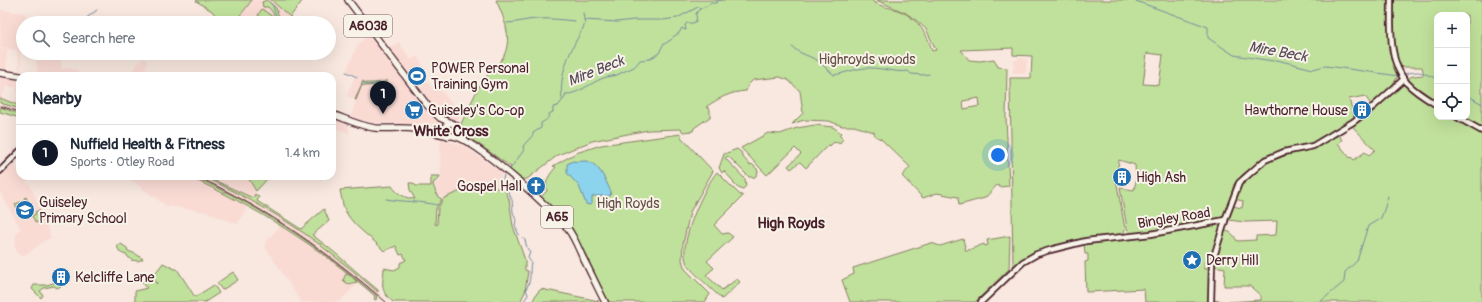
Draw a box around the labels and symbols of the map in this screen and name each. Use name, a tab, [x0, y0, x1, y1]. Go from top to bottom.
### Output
road number: A6038	[344, 15, 392, 37]
water label: Mire Beck	[1247, 38, 1310, 67]
water label: Mire Beck	[565, 50, 628, 91]
park label: Highroyds woods	[818, 51, 916, 68]
place label: POWER Personal Training Gym	[431, 60, 529, 93]
sports icon: POWER Personal Training Gym	[406, 65, 428, 87]
pin: 1	[370, 81, 396, 114]
supermarket icon: Guiseley's Co-op	[403, 99, 425, 121]
building icon: Hawthorne House	[1351, 99, 1373, 121]
place label: Guiseley's Co-op	[428, 102, 525, 119]
place label: Hawthorne House	[1244, 102, 1348, 119]
district label: White Cross	[413, 122, 489, 141]
your location	[988, 145, 1008, 165]
building icon: High Ash	[1111, 166, 1133, 188]
place label: High Ash	[1136, 169, 1186, 186]
church icon: Gospel Hall	[525, 175, 547, 197]
place label: Gospel Hall	[457, 178, 522, 195]
place label: Guiseley Primary School	[39, 194, 127, 227]
park label: High Royds	[597, 195, 660, 212]
school or university icon: Guiseley Primary School	[14, 199, 36, 221]
street label: Bingley Road	[1136, 204, 1212, 232]
road number: A65	[541, 206, 573, 228]
district label: High Royds	[757, 214, 825, 233]
place icon: Derry Hill	[1181, 249, 1203, 271]
place label: Derry Hill	[1206, 252, 1259, 269]
building icon: Kelcliffe Lane	[50, 266, 72, 288]
place label: Kelcliffe Lane	[75, 269, 155, 286]

